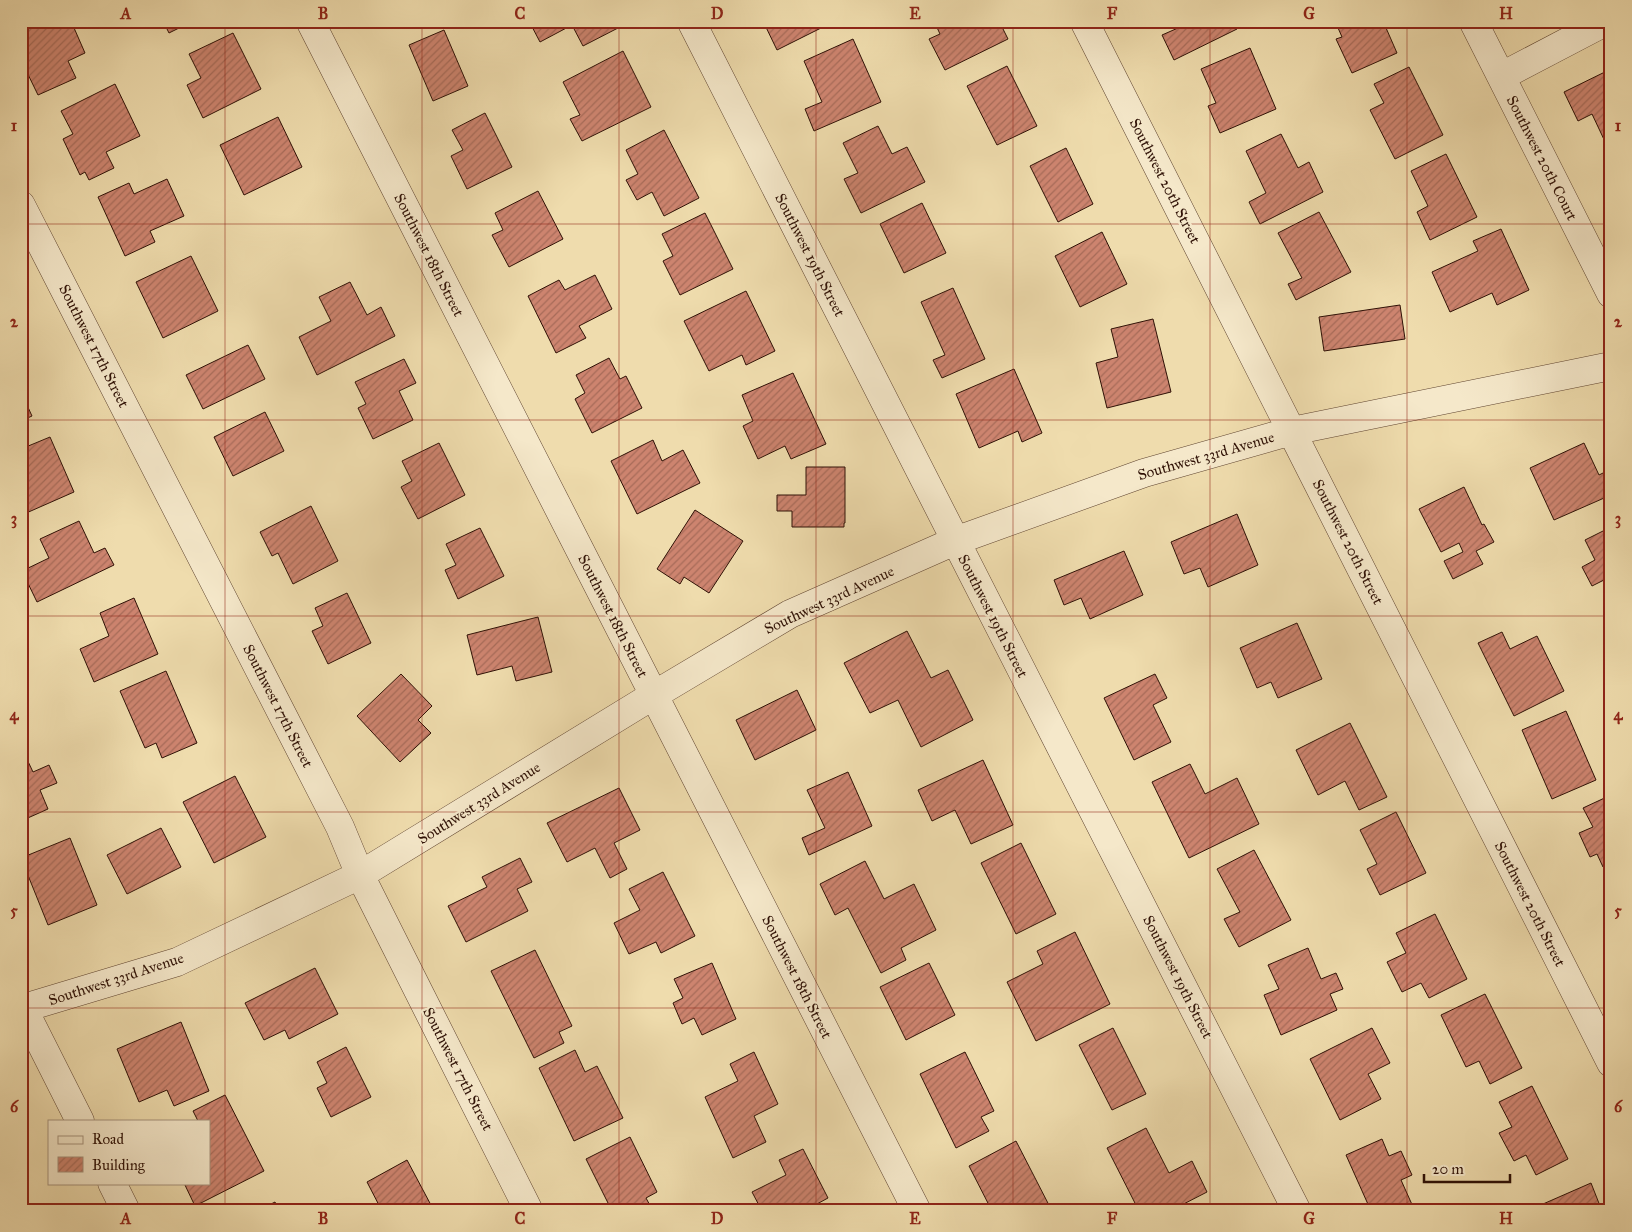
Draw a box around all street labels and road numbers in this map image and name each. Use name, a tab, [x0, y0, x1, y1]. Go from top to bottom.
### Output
street label: Southwest 20th Court	[1503, 93, 1582, 224]
street label: Southwest 20th Street	[1126, 115, 1205, 247]
street label: Southwest 18th Street	[390, 190, 468, 320]
street label: Southwest 19th Street	[771, 190, 849, 320]
street label: Southwest 17th Street	[55, 281, 133, 411]
street label: Southwest 33rd Avenue	[1136, 428, 1276, 484]
street label: Southwest 20th Street	[1309, 476, 1388, 608]
street label: Southwest 18th Street	[574, 551, 652, 681]
street label: Southwest 19th Street	[954, 551, 1032, 681]
street label: Southwest 33rd Avenue	[761, 562, 897, 638]
street label: Southwest 17th Street	[239, 641, 317, 771]
street label: Southwest 33rd Avenue	[414, 758, 544, 848]
street label: Southwest 20th Street	[1491, 838, 1570, 970]
street label: Southwest 18th Street	[758, 912, 836, 1042]
street label: Southwest 19th Street	[1139, 912, 1217, 1042]
street label: Southwest 33rd Avenue	[46, 949, 186, 1009]
street label: Southwest 17th Street	[419, 1004, 497, 1134]

